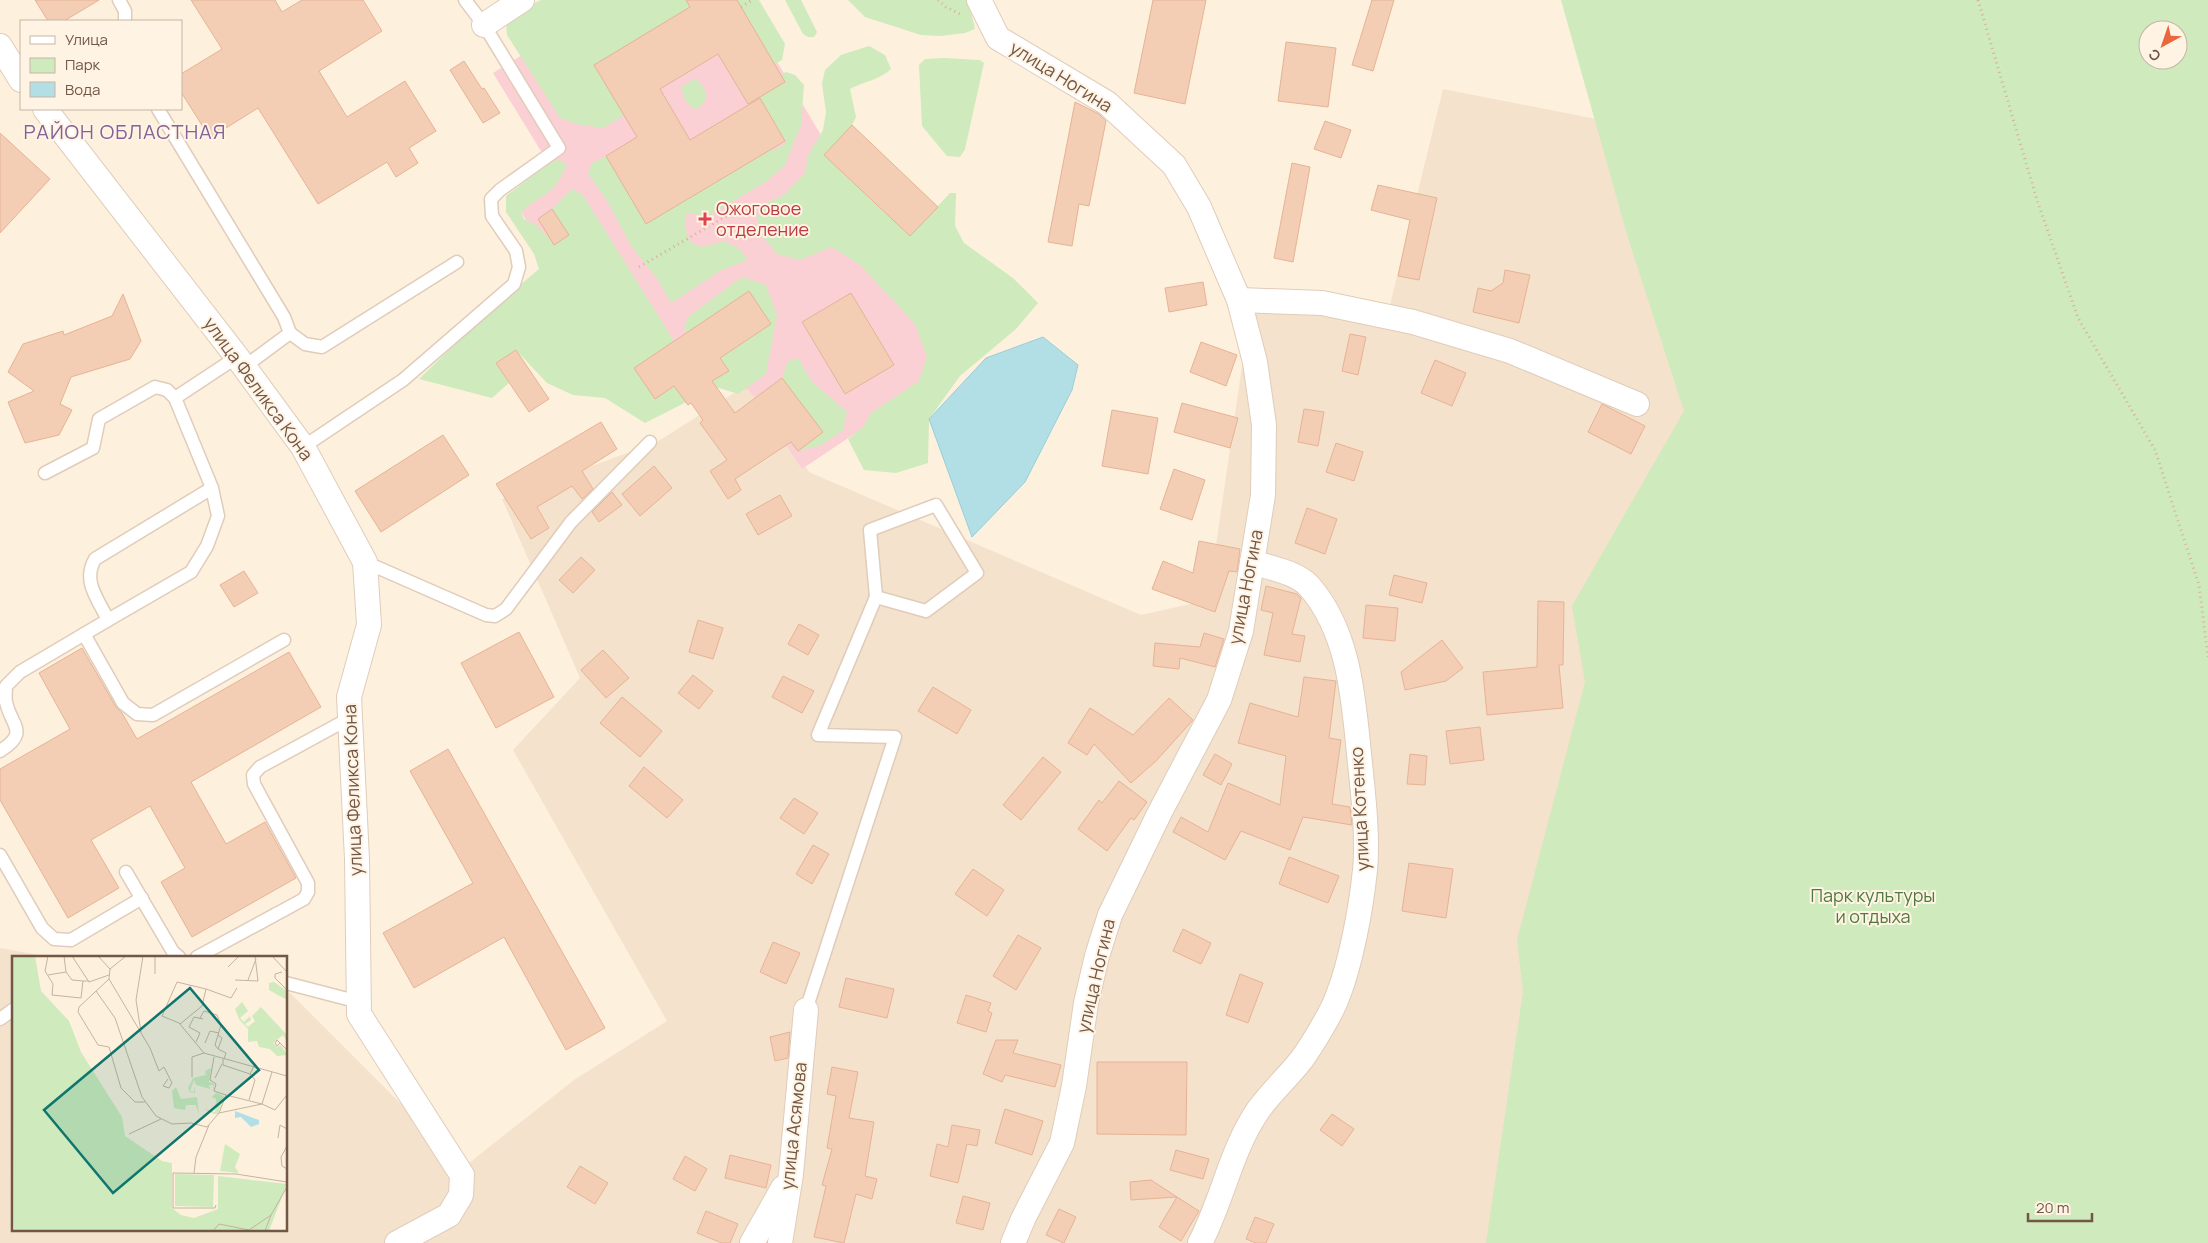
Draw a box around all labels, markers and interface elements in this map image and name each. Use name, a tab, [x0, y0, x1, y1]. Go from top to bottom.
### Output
legend	[20, 20, 182, 110]
north arrow	[2138, 20, 2188, 70]
text: Улица	[65, 29, 108, 50]
street label: улица Ногина	[1006, 35, 1117, 117]
text: С	[2144, 45, 2164, 66]
text: Парк	[65, 54, 101, 75]
text: Вода	[65, 79, 100, 100]
district label: РАЙОН ОБЛАСТНАЯ	[24, 118, 226, 145]
place label: Ожоговое отделение	[716, 196, 809, 241]
marker: Ожоговое отделение	[698, 212, 712, 226]
street label: улица Феликса Кона	[199, 312, 319, 465]
street label: улица Ногина	[1222, 527, 1268, 646]
street label: улица Феликса Кона	[337, 704, 367, 876]
street label: улица Котенко	[1344, 746, 1374, 872]
park label: Парк культуры и отдыха	[1811, 883, 1935, 928]
street label: улица Ногина	[1070, 916, 1120, 1035]
inset map	[12, 956, 288, 1230]
street label: улица Асямова	[774, 1061, 812, 1191]
scale bar	[2028, 1190, 2092, 1222]
text: 20 m	[2036, 1197, 2069, 1218]

